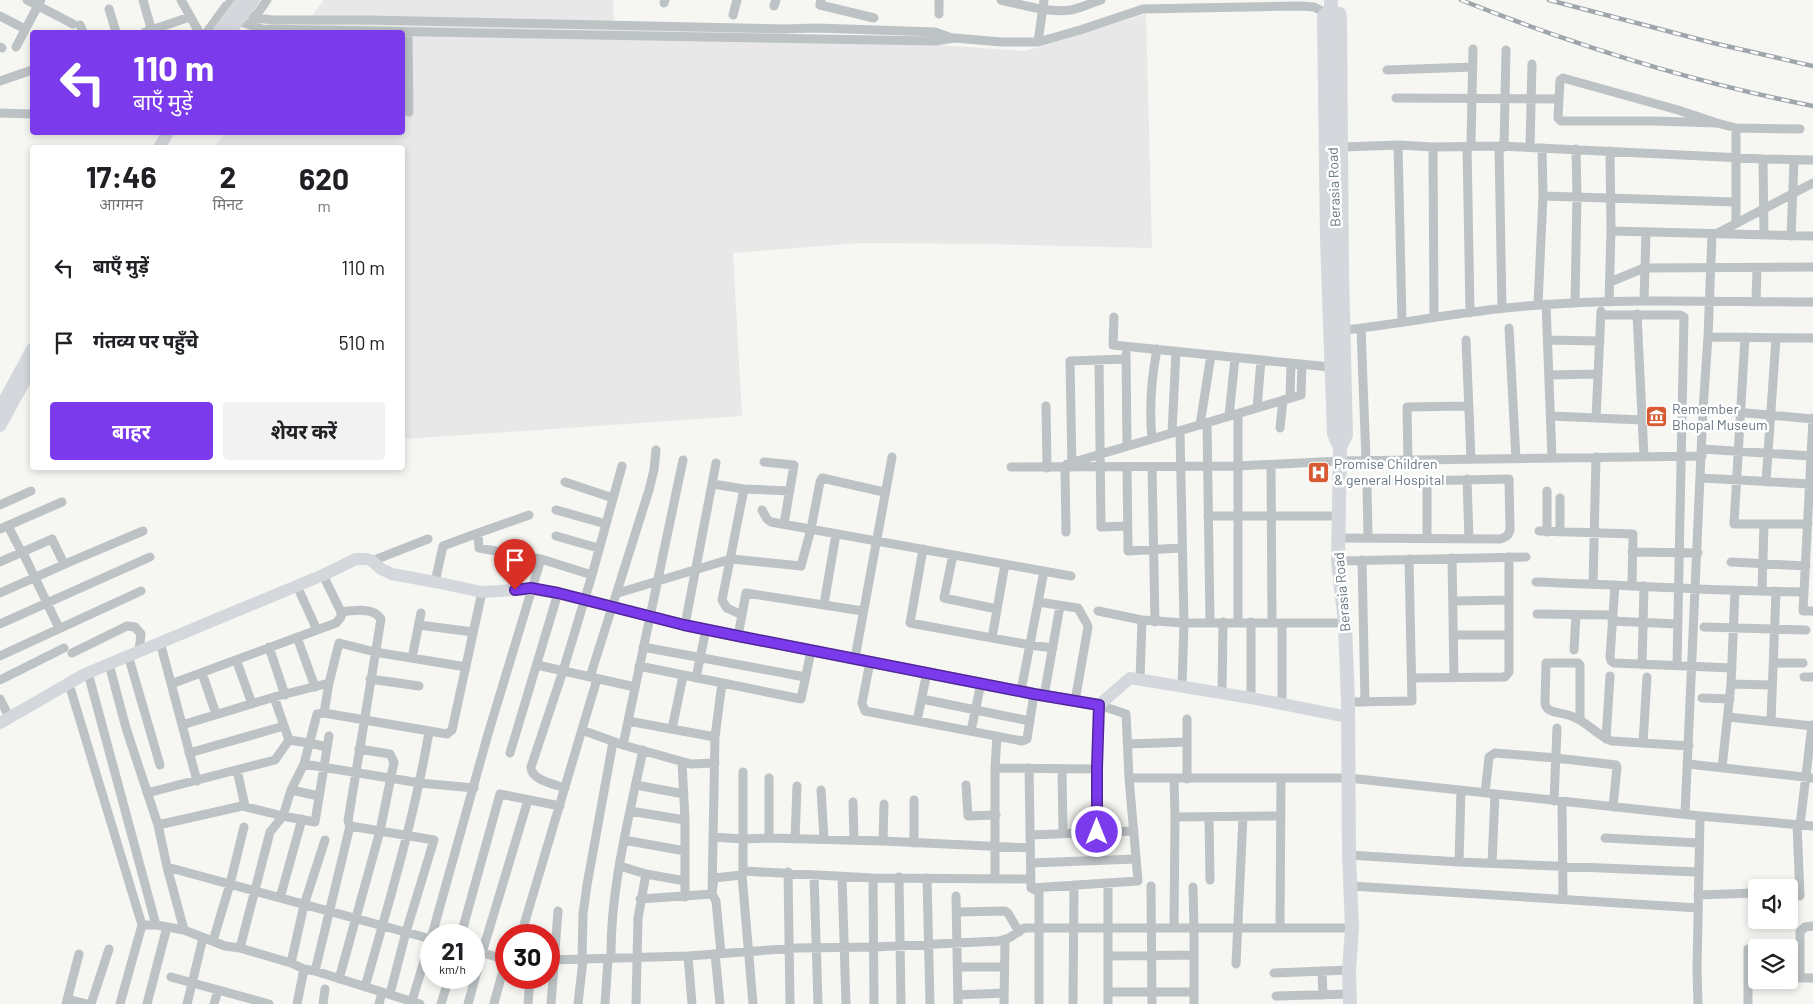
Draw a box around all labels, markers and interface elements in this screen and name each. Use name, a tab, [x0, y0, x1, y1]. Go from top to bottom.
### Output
text: 110 m	[133, 46, 214, 88]
icon: left	[50, 50, 115, 115]
text: बाएँ मुड़ें	[133, 88, 193, 114]
street label: Berasia Road	[1324, 147, 1343, 227]
text: 17:46	[86, 158, 157, 194]
text: 2	[219, 158, 236, 194]
text: 620	[299, 160, 349, 196]
text: आगमन	[99, 194, 143, 213]
text: मिनट	[213, 194, 243, 213]
text: m	[317, 196, 331, 215]
icon: left	[50, 254, 78, 282]
text: बाएँ मुड़ें	[93, 254, 149, 277]
text: 110 m	[341, 256, 385, 279]
icon: arrive	[50, 329, 78, 357]
text: गंतव्य पर पहुँचे	[93, 329, 198, 352]
text: 510 m	[339, 331, 385, 354]
place label: Remember Bhopal Museum	[1672, 400, 1768, 433]
button: बाहर	[50, 402, 213, 460]
button: शेयर करें	[223, 402, 385, 460]
museum icon: Remember Bhopal Museum	[1644, 405, 1668, 429]
place label: Promise Children & general Hospital	[1334, 455, 1444, 488]
hospital icon: Promise Children & general Hospital	[1306, 460, 1330, 484]
pin	[494, 539, 536, 590]
icon: arrive	[501, 546, 529, 574]
street label: Berasia Road	[1330, 552, 1353, 632]
position arrow	[1070, 805, 1122, 857]
map controls	[1748, 879, 1798, 989]
button: sound	[1748, 879, 1798, 929]
speed limit sign: 30	[495, 924, 560, 989]
text: 21	[441, 935, 464, 965]
button: layers	[1748, 939, 1798, 989]
text: km/h	[439, 962, 466, 976]

